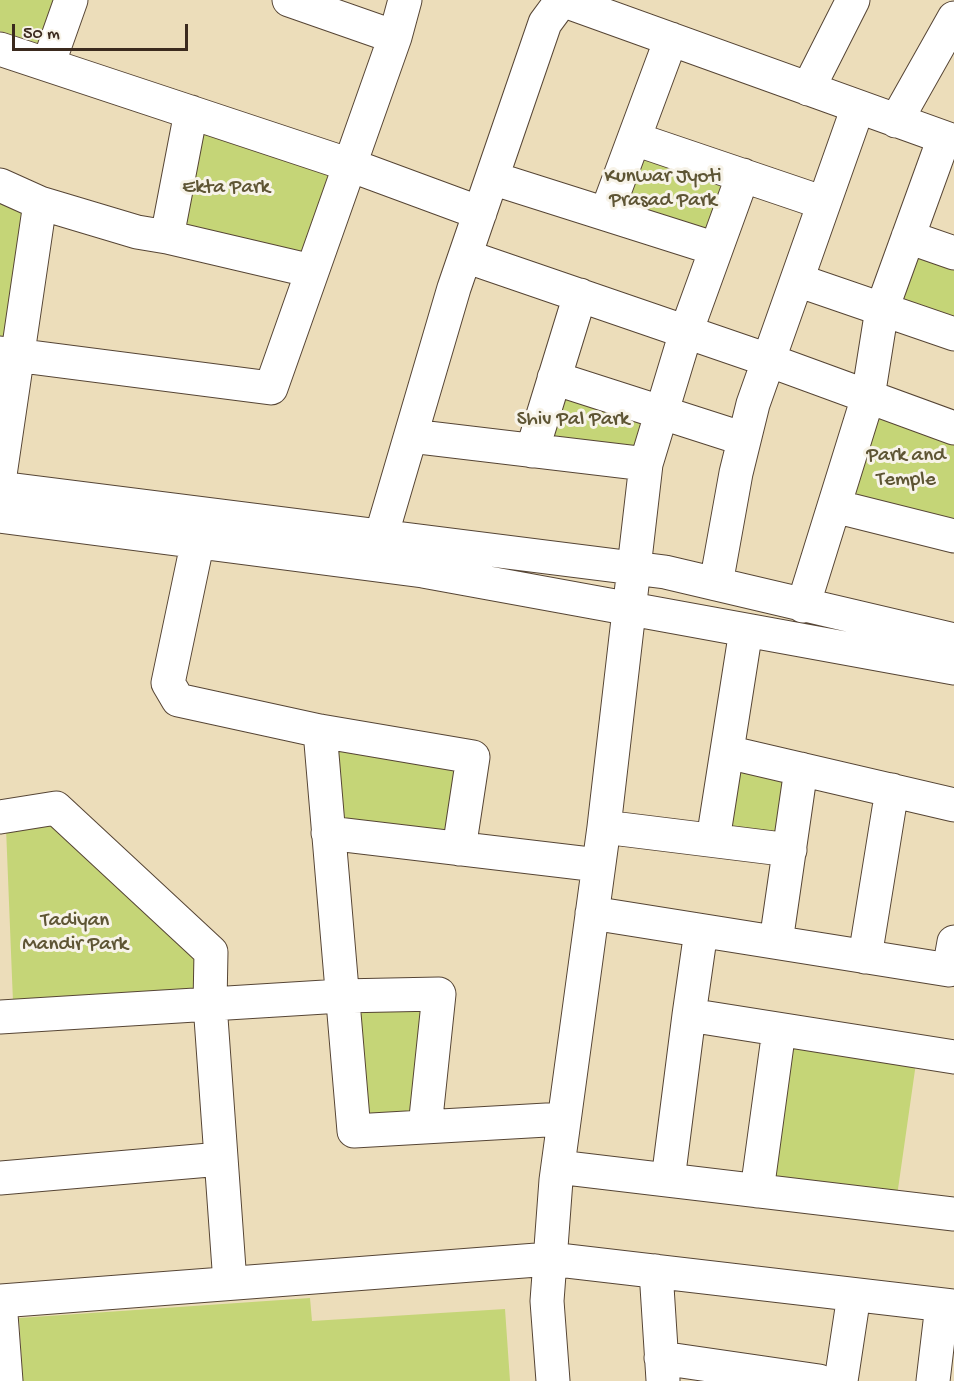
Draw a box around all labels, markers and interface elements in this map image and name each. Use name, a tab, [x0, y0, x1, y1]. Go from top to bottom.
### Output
scale bar	[15, 12, 190, 50]
text: 50 m	[23, 24, 60, 45]
park label: Kunwar Jyoti Prasad Park	[604, 165, 722, 215]
park label: Ekta Park	[182, 176, 270, 202]
park label: Shiv Pal Park	[517, 408, 629, 434]
park label: Park and Temple	[867, 444, 945, 494]
park label: Tadiyan Mandir Park	[22, 909, 128, 959]

